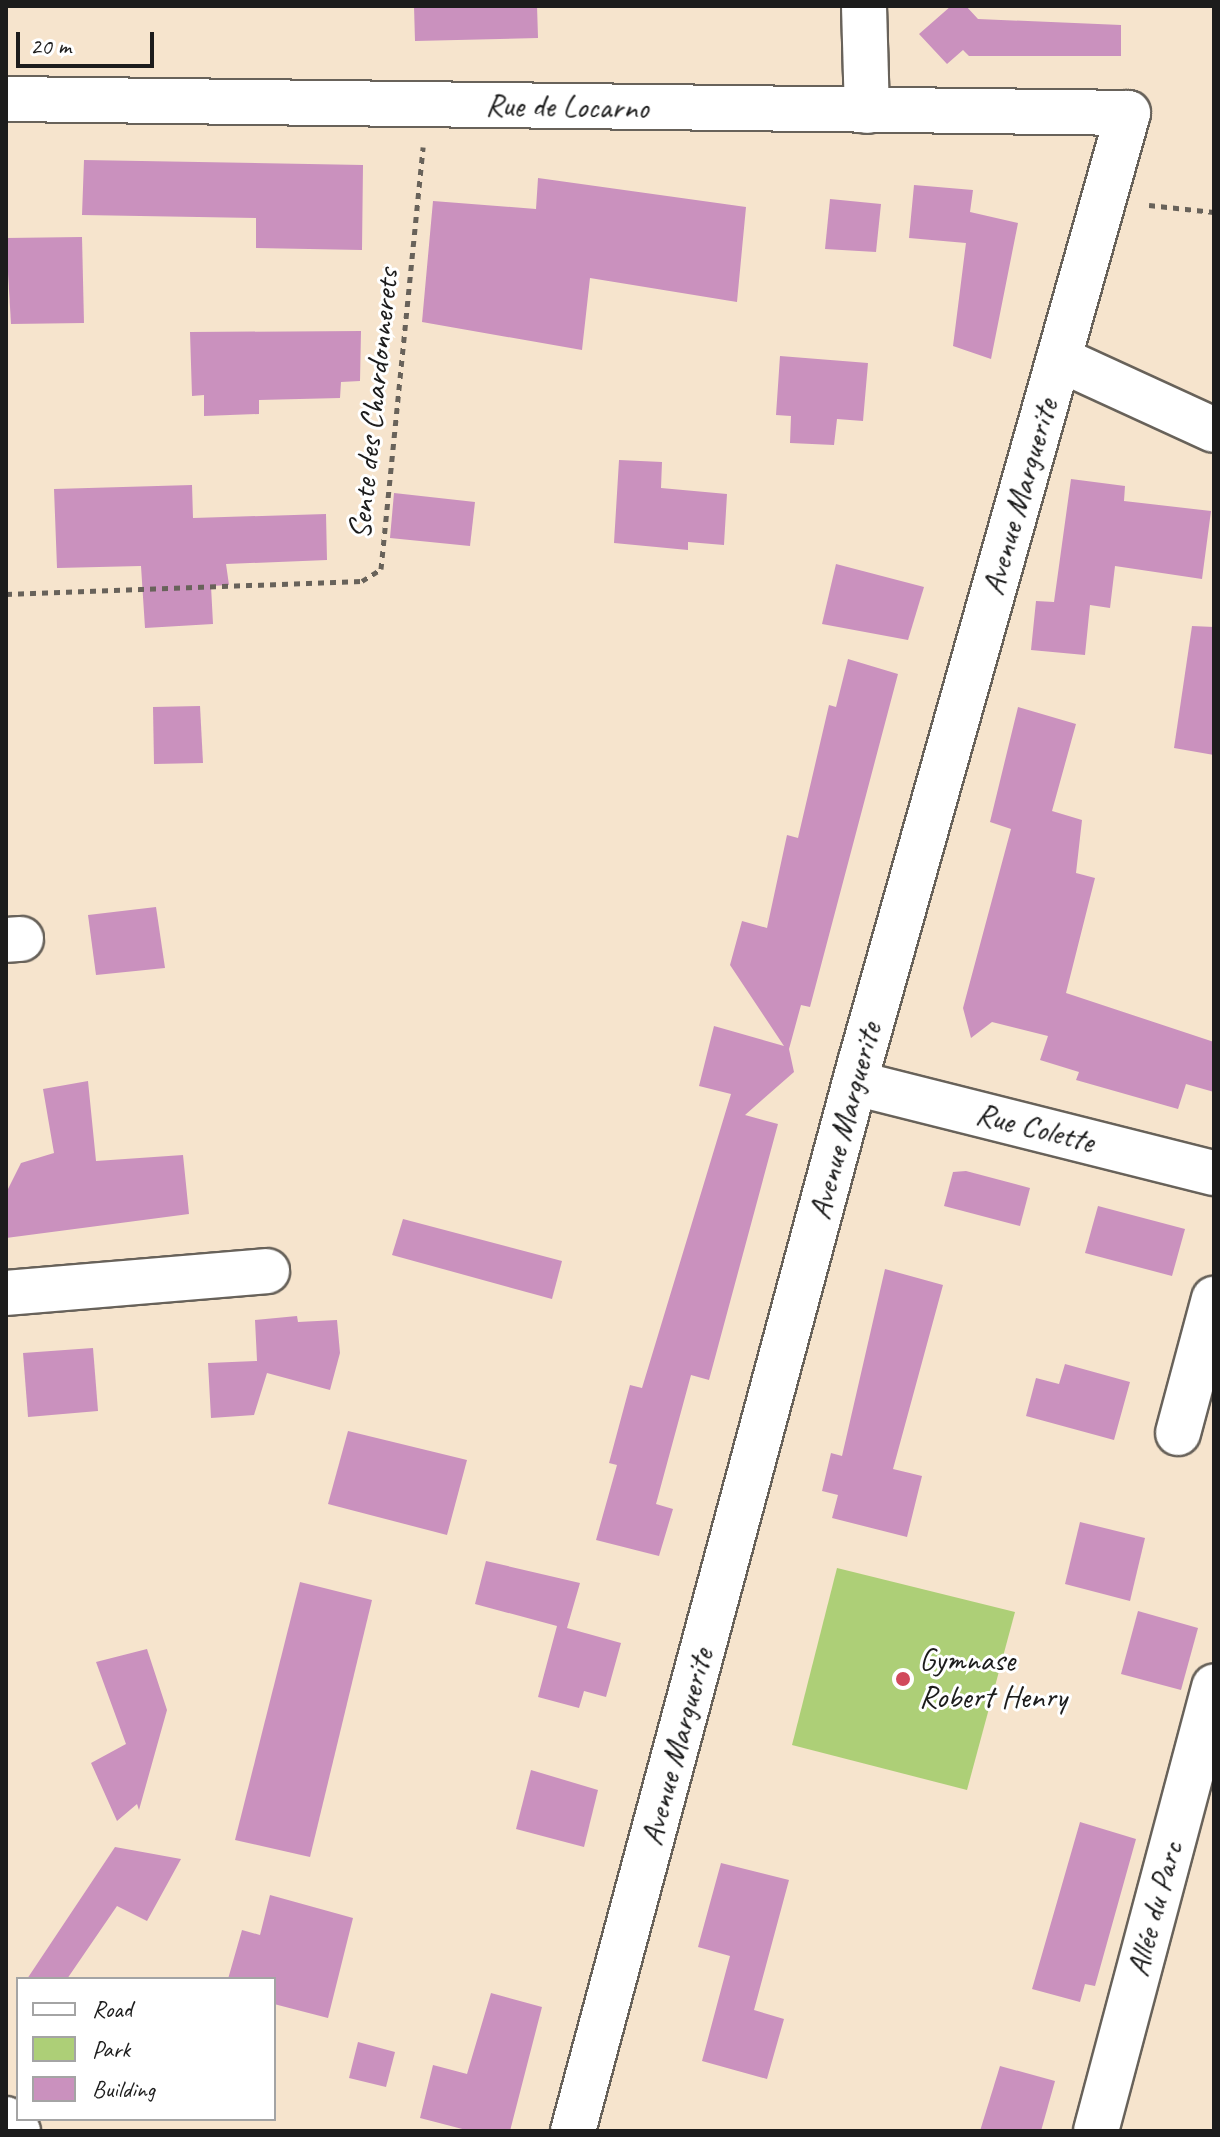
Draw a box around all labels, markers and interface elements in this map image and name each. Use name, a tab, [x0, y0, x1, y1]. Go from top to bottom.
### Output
scale bar	[20, 16, 158, 66]
text: 20 m	[30, 31, 71, 61]
street label: Rue de Locarno	[485, 86, 649, 128]
street label: Sente des Chardonnerets	[341, 267, 407, 541]
street label: Avenue Marguerite	[974, 395, 1066, 599]
street label: Avenue Marguerite	[800, 1019, 890, 1223]
street label: Rue Colette	[972, 1095, 1098, 1161]
place label: Gymnase Robert Henry	[919, 1642, 1067, 1717]
street label: Avenue Marguerite	[632, 1645, 722, 1849]
marker: Gymnase Robert Henry	[894, 1670, 912, 1688]
street label: Allée du Parc	[1119, 1838, 1191, 1980]
legend	[16, 1977, 276, 2121]
text: Road	[92, 1994, 132, 2024]
text: Park	[92, 2034, 130, 2064]
text: Building	[92, 2074, 155, 2104]

